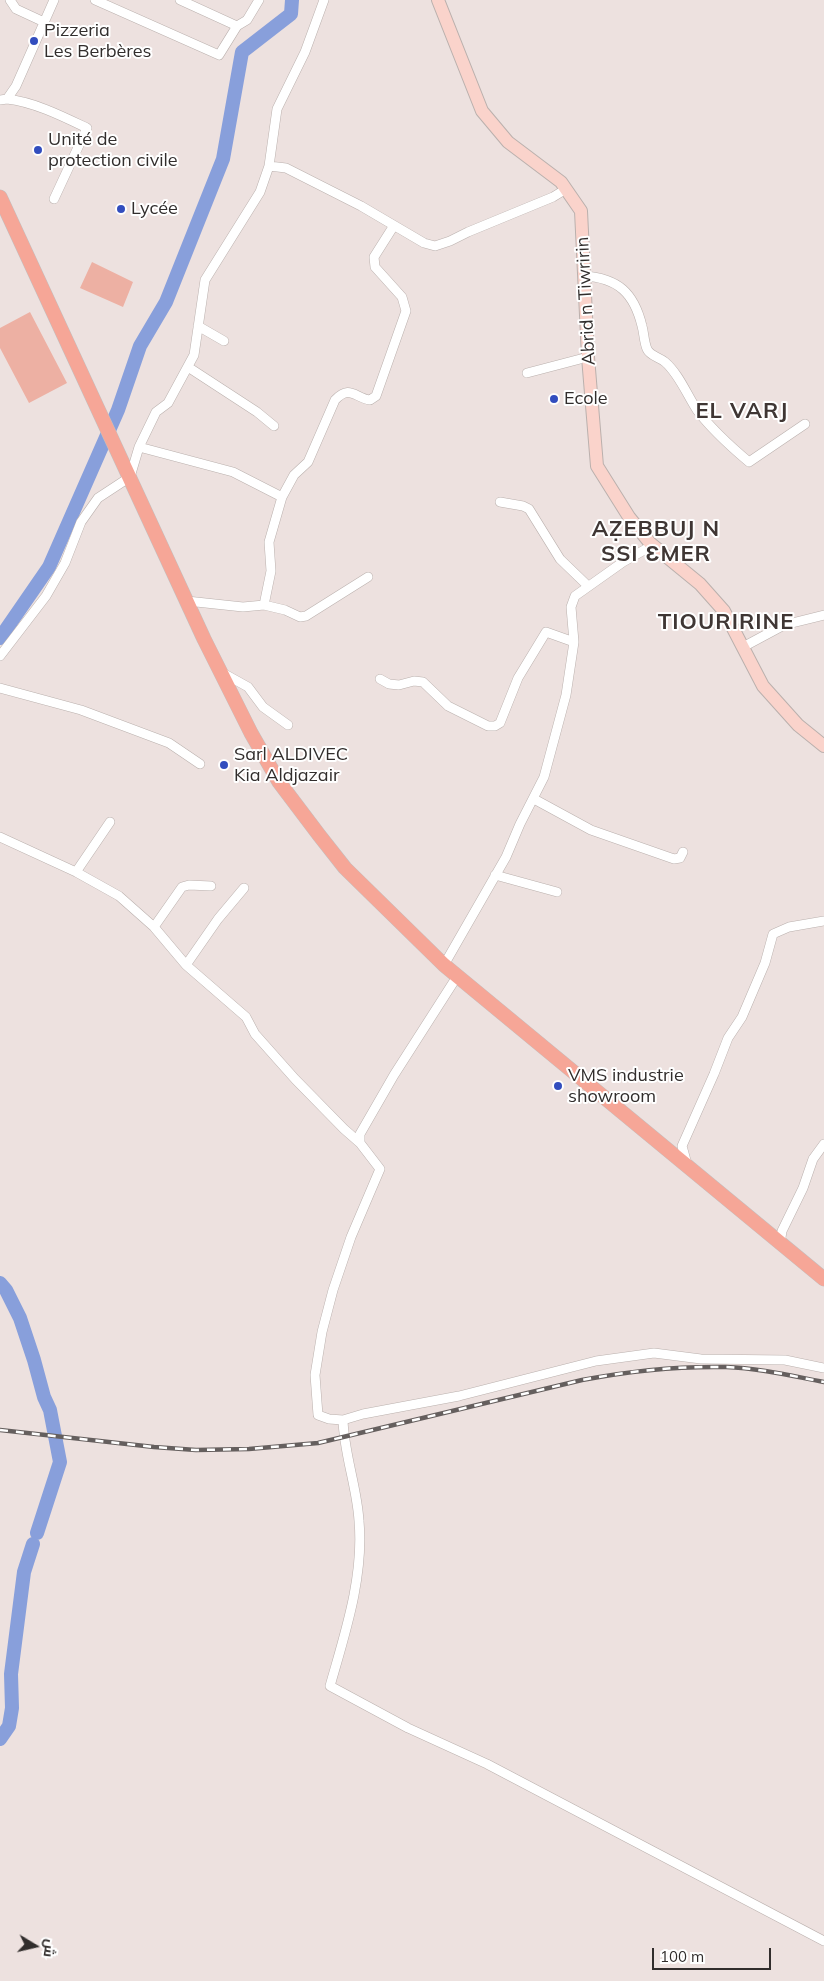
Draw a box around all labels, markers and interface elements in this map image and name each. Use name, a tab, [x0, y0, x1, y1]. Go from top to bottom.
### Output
place label: Pizzeria Les Berbères	[44, 20, 151, 62]
marker: Pizzeria Les Berbères	[28, 35, 40, 47]
place label: Unité de protection civile	[48, 129, 178, 172]
marker: Unité de protection civile	[32, 144, 44, 156]
place label: Lycée	[131, 198, 178, 220]
marker: Lycée	[115, 203, 127, 215]
street label: Abrid n Tiwririn	[572, 236, 600, 366]
place label: Ecole	[564, 388, 608, 410]
marker: Ecole	[548, 393, 560, 405]
district label: EL VARJ	[695, 398, 789, 424]
district label: AẒEBBUJ N SSI ƐMER	[591, 516, 721, 568]
district label: TIOURIRINE	[656, 609, 796, 635]
place label: Sarl ALDIVEC Kia Aldjazair	[234, 744, 348, 786]
marker: Sarl ALDIVEC Kia Aldjazair	[218, 759, 230, 771]
place label: VMS industrie showroom	[568, 1065, 684, 1108]
marker: VMS industrie showroom	[552, 1080, 564, 1092]
north arrow	[10, 1921, 60, 1971]
text: ش	[40, 1938, 60, 1959]
scale bar	[654, 1938, 773, 1970]
text: 100 m	[660, 1947, 704, 1966]

